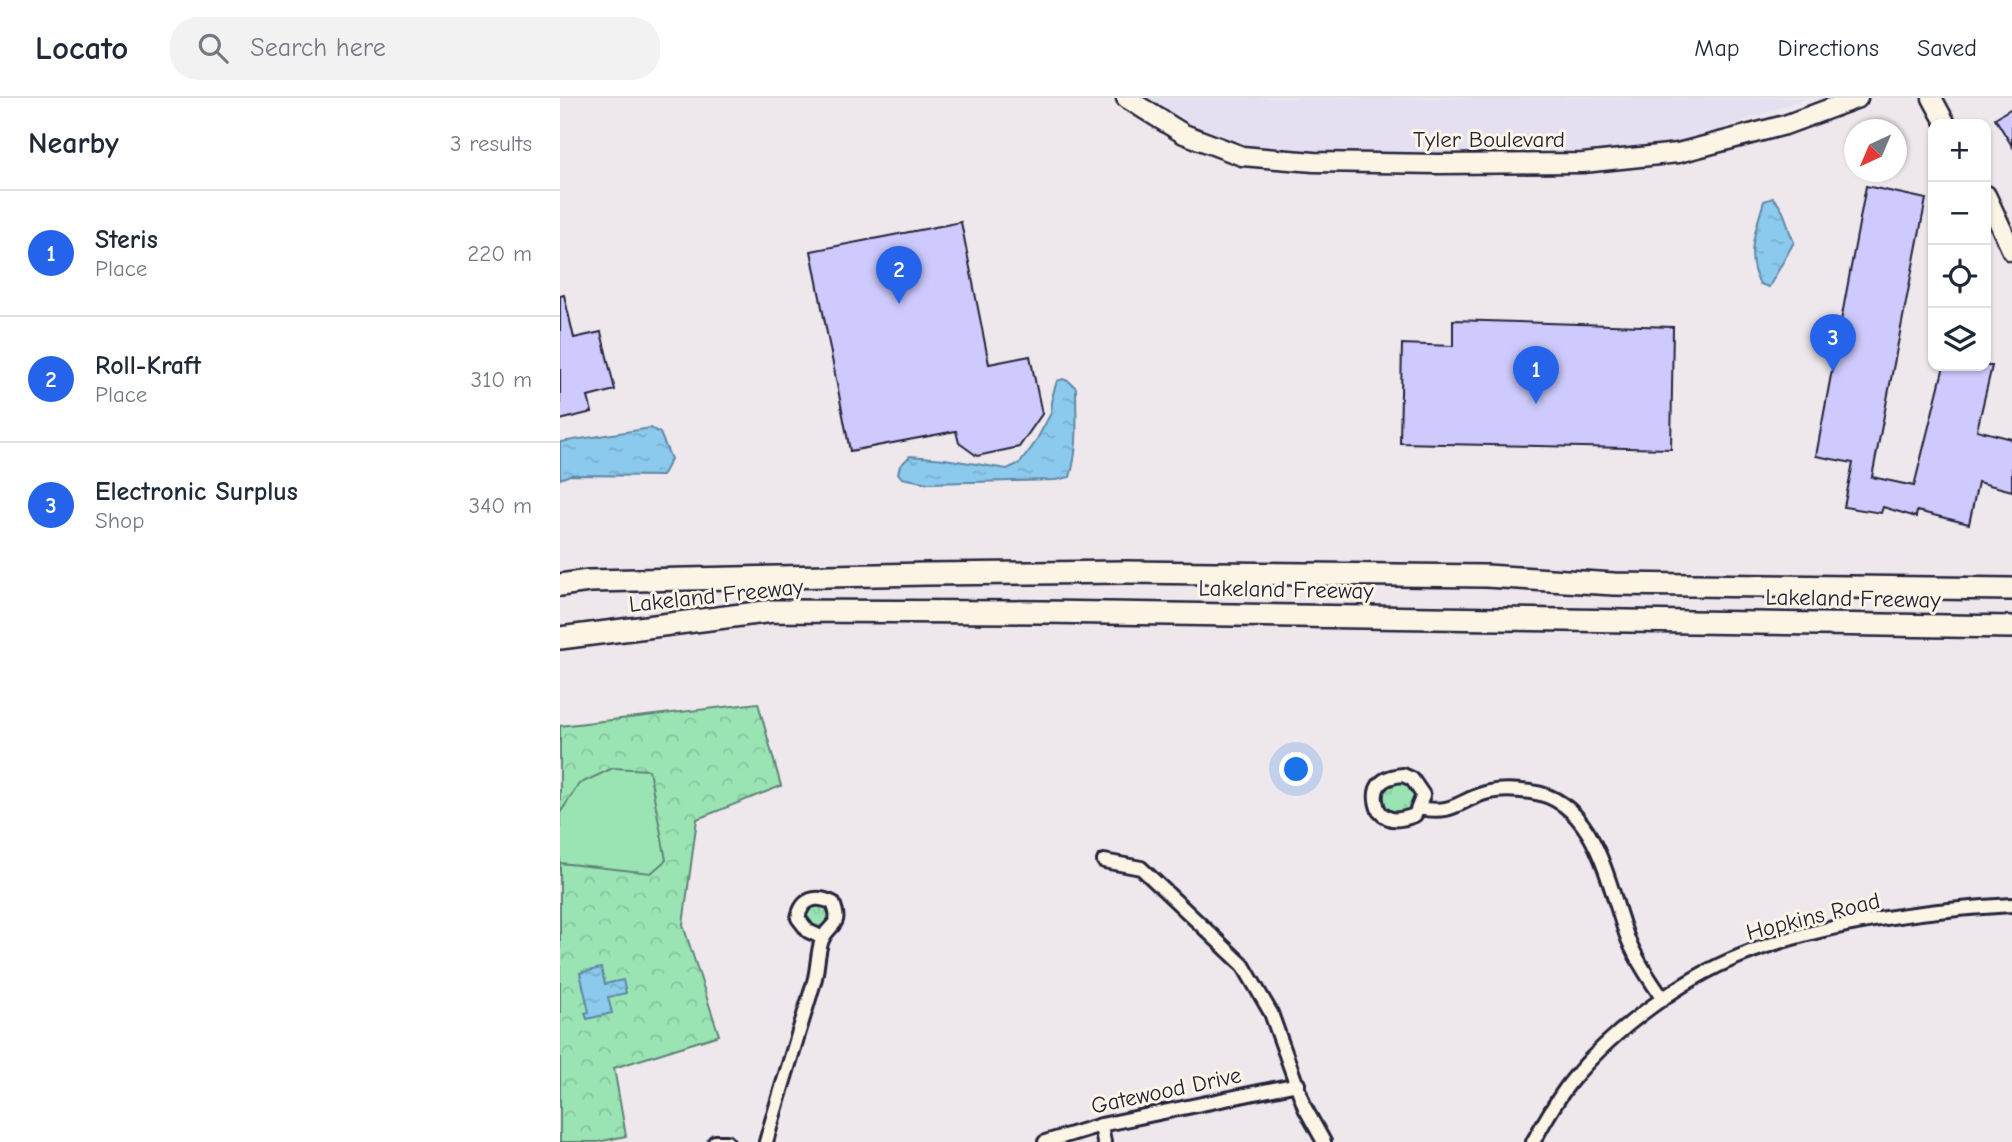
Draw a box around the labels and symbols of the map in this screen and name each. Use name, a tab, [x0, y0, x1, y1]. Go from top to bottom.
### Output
north arrow	[1844, 119, 1907, 182]
street label: Tyler Boulevard	[1413, 126, 1565, 153]
pin: 2	[876, 246, 922, 304]
pin: 3	[1810, 314, 1856, 372]
pin: 1	[1513, 346, 1559, 404]
street label: Lakeland Freeway	[628, 573, 805, 618]
street label: Lakeland Freeway	[1198, 574, 1374, 605]
street label: Lakeland Freeway	[1765, 583, 1941, 614]
your location	[1279, 752, 1313, 786]
street label: Hopkins Road	[1743, 887, 1883, 946]
street label: Gatewood Drive	[1089, 1061, 1244, 1120]

